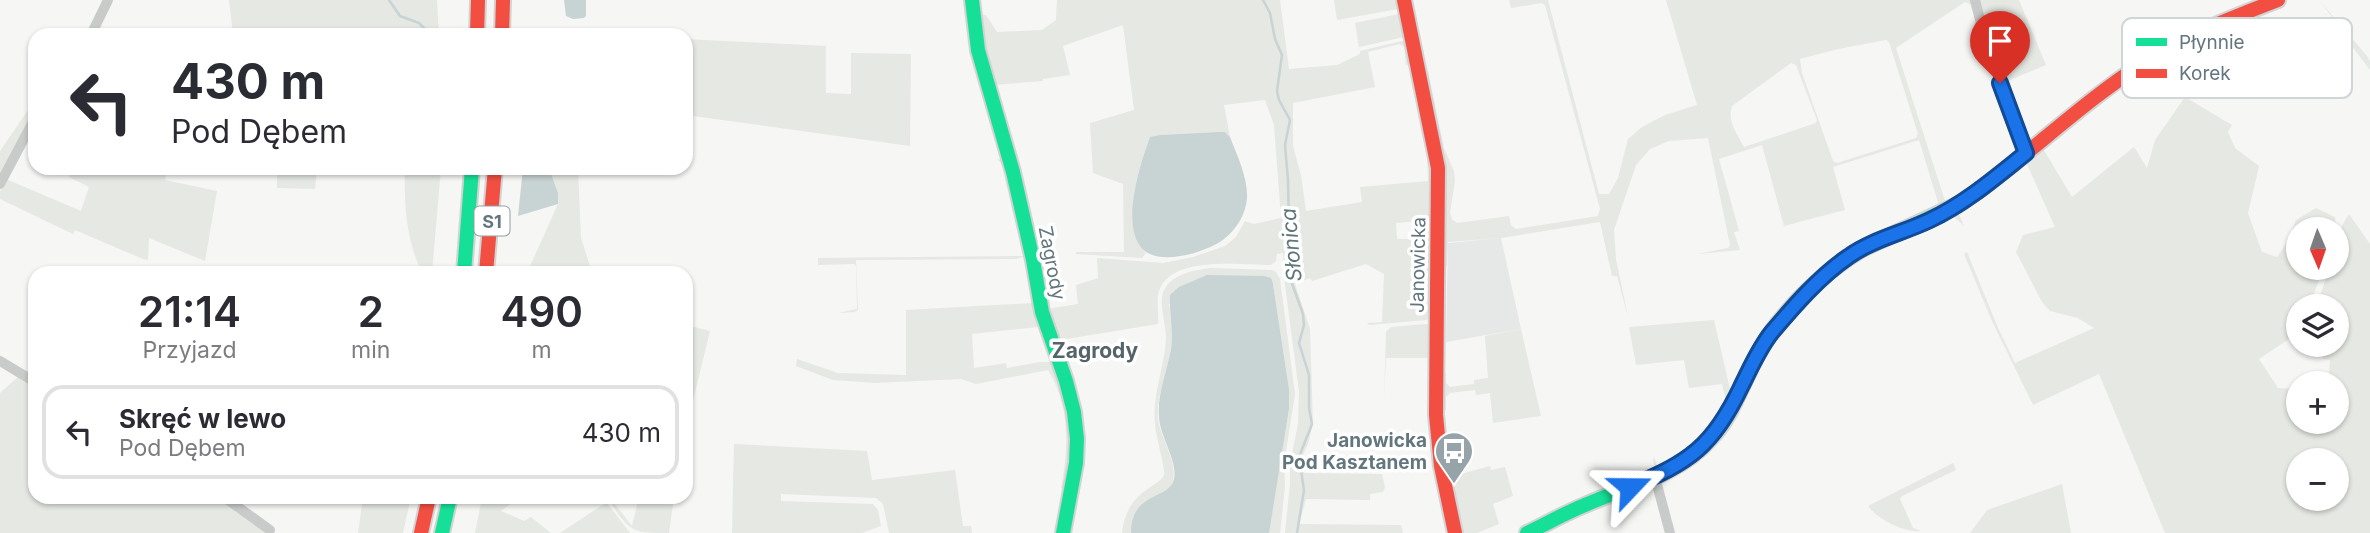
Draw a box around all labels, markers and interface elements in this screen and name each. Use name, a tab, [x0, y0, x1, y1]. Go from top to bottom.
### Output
pin	[1970, 11, 2030, 83]
legend	[2122, 18, 2352, 98]
icon: arrive	[1981, 22, 2019, 60]
text: Płynnie	[2179, 31, 2245, 54]
text: 430 m	[171, 52, 325, 111]
icon: left	[56, 56, 147, 147]
text: Korek	[2179, 62, 2231, 85]
text: Pod Dębem	[171, 112, 347, 151]
road number: S1	[475, 206, 510, 236]
water label: Słonica	[1275, 207, 1307, 283]
street label: Janowicka	[1406, 217, 1430, 313]
north arrow	[2286, 217, 2348, 280]
map controls	[2286, 217, 2349, 511]
street label: Zagrody	[1034, 224, 1070, 302]
text: 21:14	[138, 286, 241, 337]
text: 2	[358, 286, 384, 337]
text: 490	[500, 286, 583, 337]
button: layers	[2286, 294, 2349, 357]
text: Przyjazd	[143, 336, 237, 364]
text: min	[351, 336, 390, 364]
text: m	[532, 336, 552, 364]
district label: Zagrody	[1052, 338, 1139, 363]
button: +	[2286, 371, 2349, 434]
text: Skręć w lewo	[119, 403, 286, 434]
icon: left	[60, 413, 98, 451]
text: 430 m	[582, 417, 661, 448]
place label: Janowicka Pod Kasztanem	[1282, 429, 1427, 474]
bus stop icon: Janowicka Pod Kasztanem	[1433, 430, 1475, 485]
text: Pod Dębem	[119, 434, 246, 462]
button: −	[2286, 448, 2349, 511]
position arrow	[1593, 450, 1667, 524]

